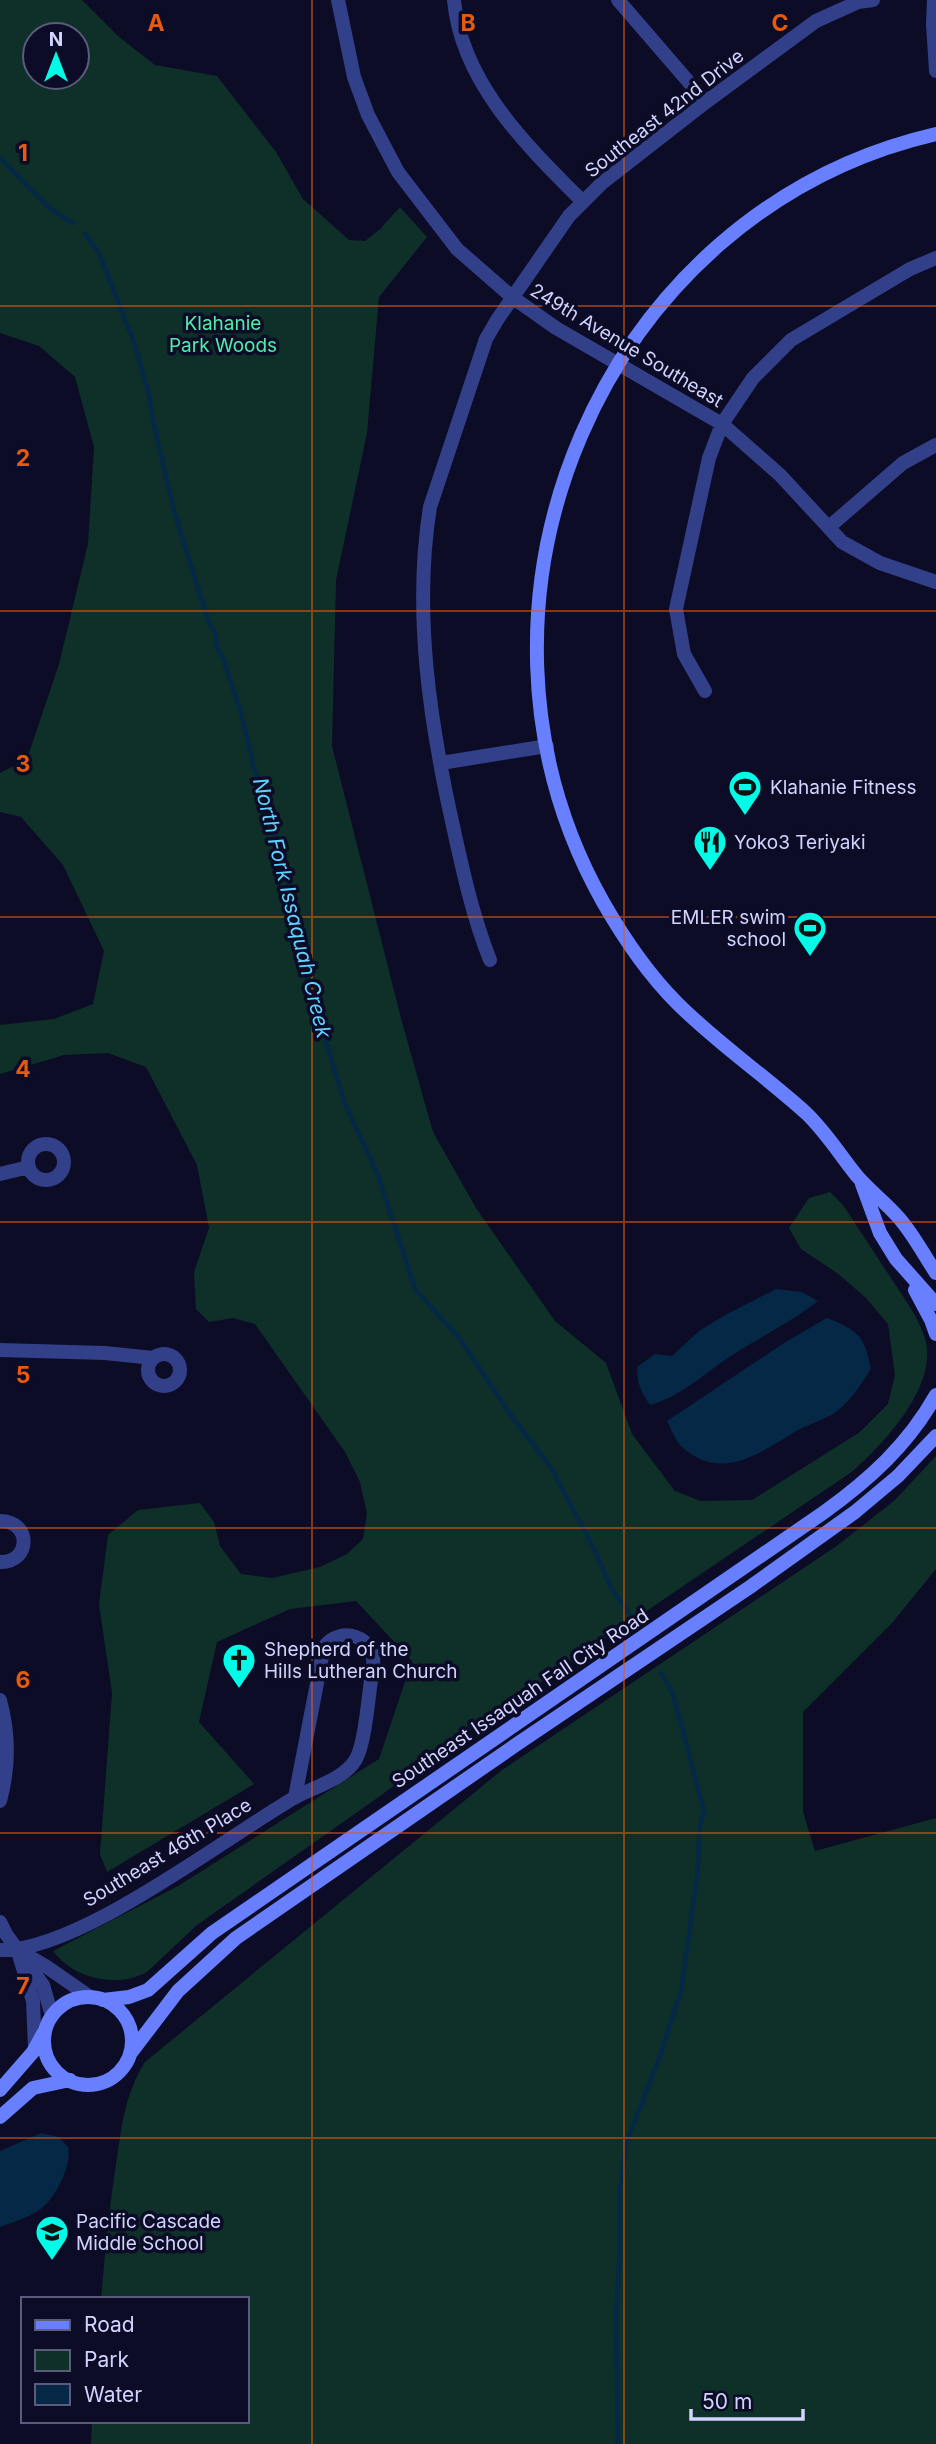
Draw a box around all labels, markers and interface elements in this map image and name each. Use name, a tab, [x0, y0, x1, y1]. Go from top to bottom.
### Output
text: A	[147, 9, 165, 37]
text: B	[460, 9, 476, 37]
text: C	[771, 9, 789, 37]
north arrow	[21, 21, 91, 91]
text: N	[49, 28, 63, 51]
street label: Southeast 42nd Drive	[580, 44, 748, 182]
text: 1	[18, 139, 28, 167]
street label: 249th Avenue Southeast	[526, 279, 727, 412]
park label: Klahanie Park Woods	[169, 312, 277, 357]
text: 2	[16, 444, 30, 472]
text: 3	[16, 750, 30, 778]
sports icon: Klahanie Fitness	[726, 768, 764, 817]
water label: North Fork Issaquah Creek	[248, 775, 337, 1041]
place label: Klahanie Fitness	[770, 776, 917, 799]
restaurant icon: Yoko3 Teriyaki	[691, 823, 729, 872]
place label: Yoko3 Teriyaki	[734, 831, 866, 854]
place label: EMLER swim school	[671, 906, 786, 951]
sports icon: EMLER swim school	[791, 909, 829, 958]
text: 4	[15, 1055, 31, 1083]
text: 5	[16, 1361, 30, 1389]
street label: Southeast Issaquah Fall City Road	[388, 1604, 653, 1793]
place label: Shepherd of the Hills Lutheran Church	[264, 1638, 457, 1683]
church icon: Shepherd of the Hills Lutheran Church	[220, 1641, 258, 1690]
text: 6	[16, 1666, 30, 1694]
street label: Southeast 46th Place	[79, 1793, 255, 1912]
text: 7	[16, 1972, 30, 2000]
place label: Pacific Cascade Middle School	[76, 2210, 221, 2255]
school or university icon: Pacific Cascade Middle School	[33, 2213, 71, 2262]
legend	[21, 2297, 248, 2423]
text: Road	[84, 2312, 135, 2337]
text: Park	[84, 2347, 129, 2372]
scale bar	[691, 2378, 803, 2422]
text: Water	[84, 2382, 142, 2407]
text: 50 m	[702, 2389, 752, 2414]

